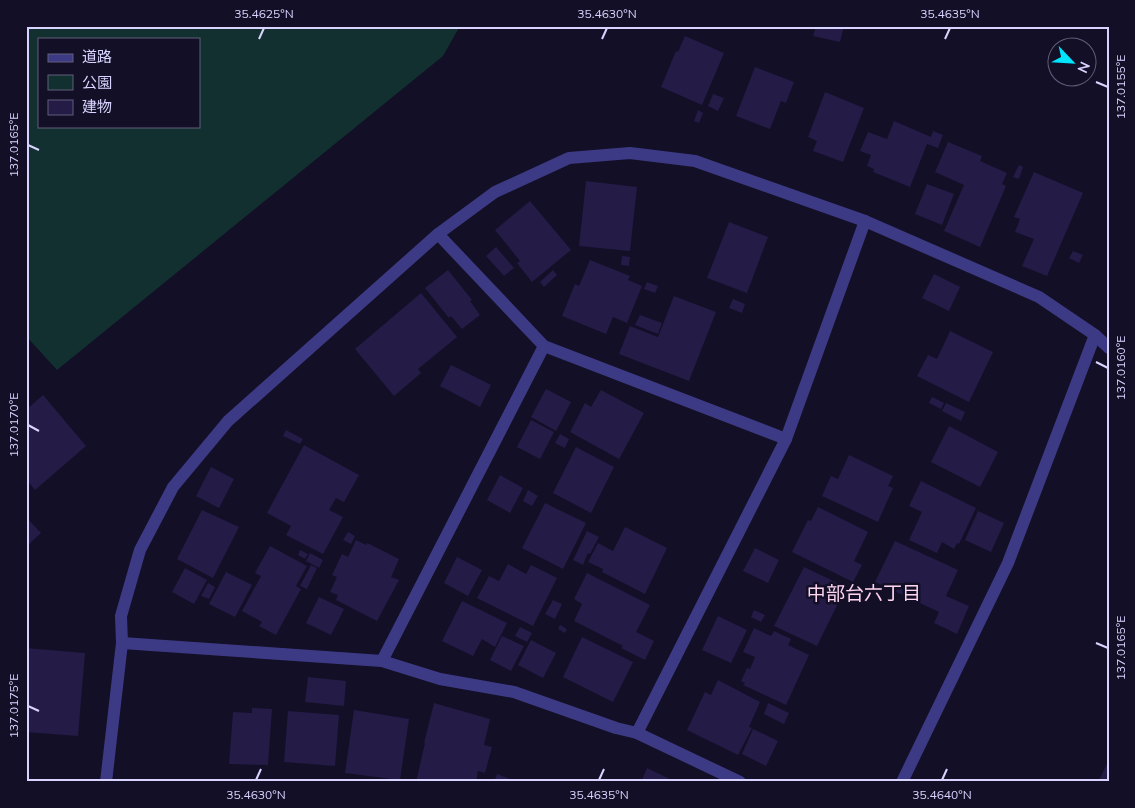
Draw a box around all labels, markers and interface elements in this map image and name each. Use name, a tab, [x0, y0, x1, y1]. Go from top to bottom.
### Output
text: 35.4625°N	[234, 6, 294, 21]
text: 35.4630°N	[577, 6, 637, 21]
text: 35.4635°N	[920, 6, 980, 21]
legend	[38, 38, 200, 128]
north arrow	[1048, 38, 1098, 88]
text: 道路	[82, 47, 112, 66]
text: 137.0155°E	[1113, 55, 1128, 119]
text: N	[1073, 59, 1094, 76]
text: 公園	[82, 73, 112, 92]
text: 建物	[82, 97, 112, 116]
text: 137.0165°E	[6, 113, 21, 177]
text: 137.0160°E	[1113, 336, 1128, 400]
text: 137.0170°E	[6, 393, 21, 457]
district label: 中部台六丁目	[807, 581, 921, 605]
text: 137.0165°E	[1113, 616, 1128, 680]
text: 137.0175°E	[6, 674, 21, 738]
text: 35.4630°N	[226, 787, 286, 802]
text: 35.4635°N	[569, 787, 629, 802]
text: 35.4640°N	[912, 787, 972, 802]

